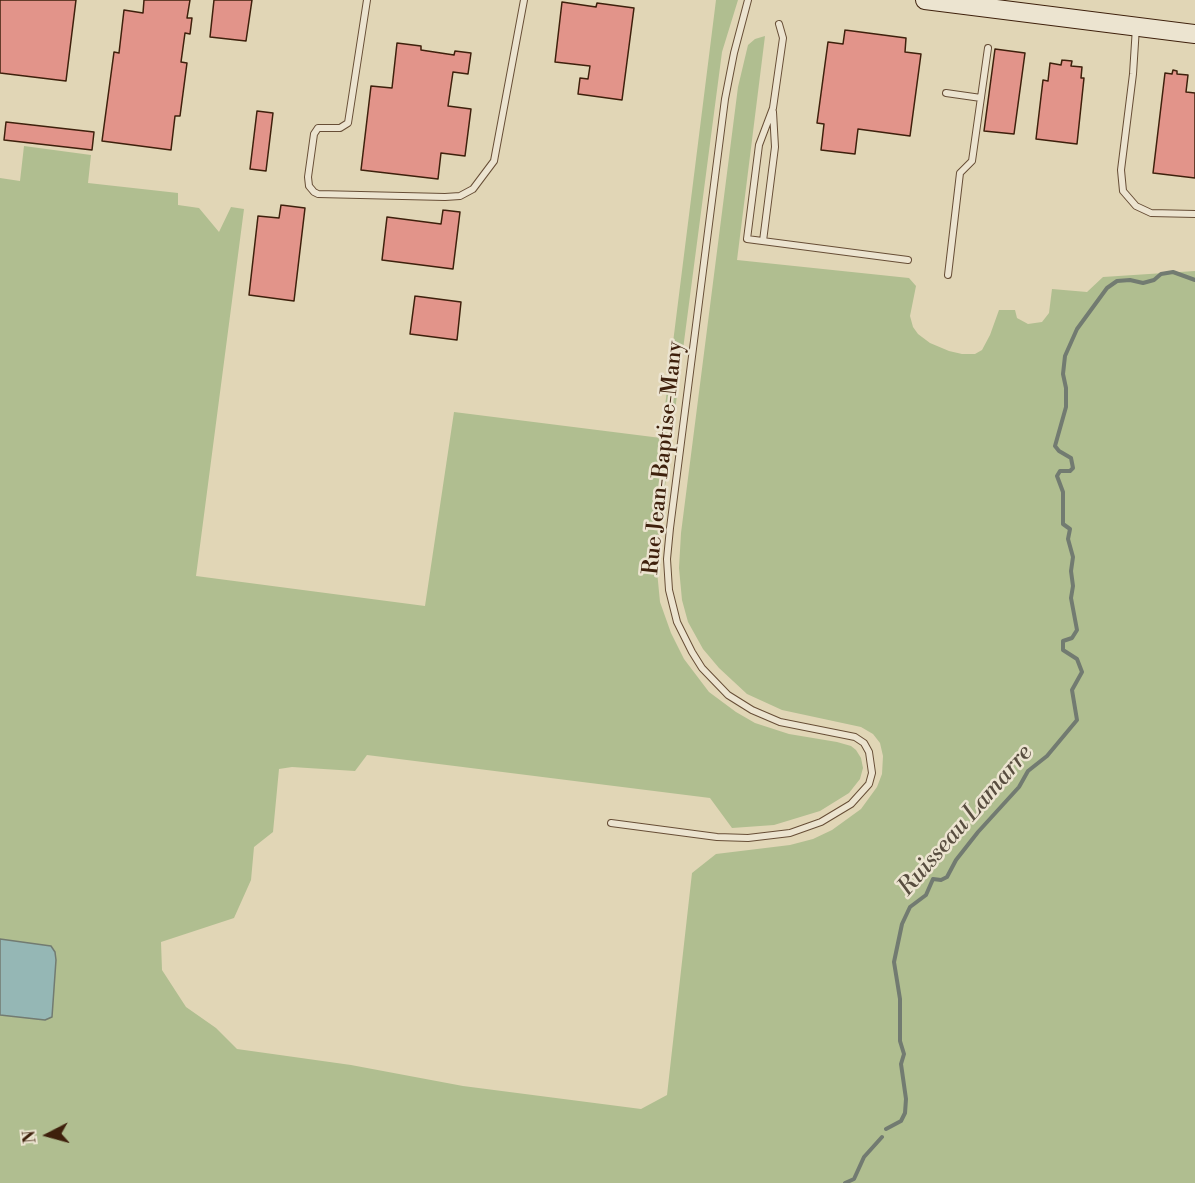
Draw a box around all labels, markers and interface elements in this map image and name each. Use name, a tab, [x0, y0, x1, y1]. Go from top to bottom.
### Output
street label: Rue Jean-Baptise-Many	[639, 340, 689, 576]
water label: Ruisseau Lamarre	[893, 740, 1039, 902]
north arrow	[18, 1105, 78, 1165]
text: N	[19, 1130, 41, 1144]

